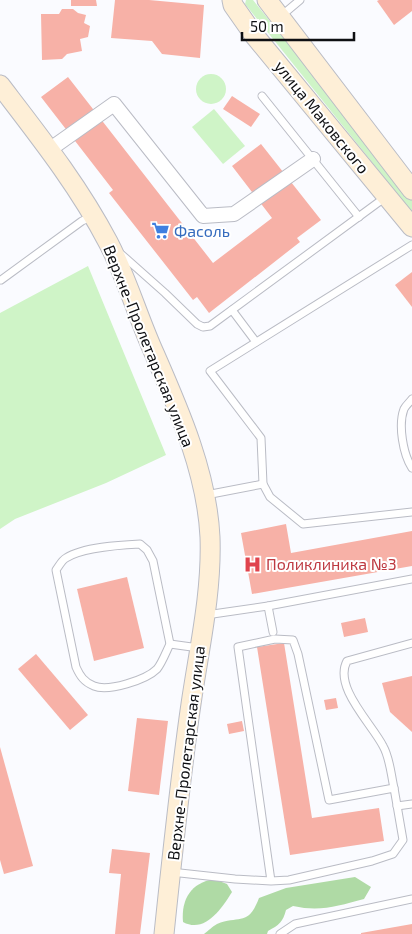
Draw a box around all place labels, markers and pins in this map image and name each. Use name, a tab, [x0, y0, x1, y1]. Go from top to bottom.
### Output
supermarket icon: Фасоль	[150, 221, 170, 241]
place label: Фасоль	[174, 221, 230, 240]
hospital icon: Поликлиника №3	[242, 554, 262, 574]
place label: Поликлиника №3	[266, 554, 397, 573]

